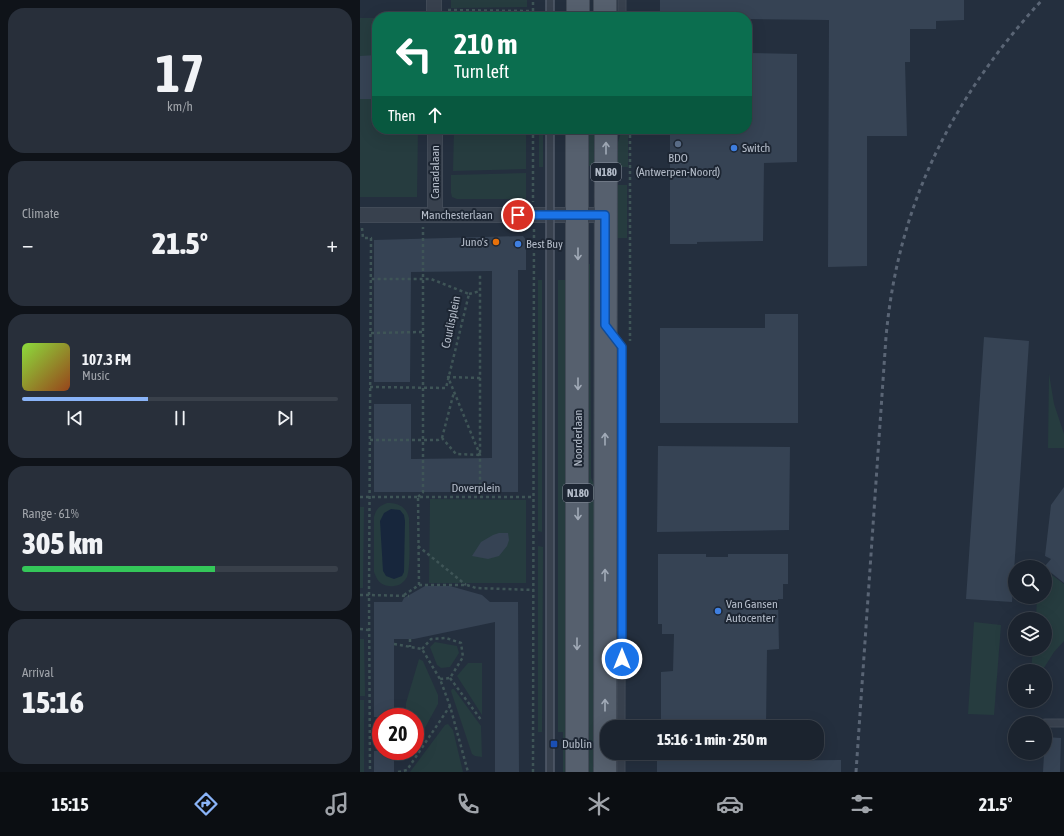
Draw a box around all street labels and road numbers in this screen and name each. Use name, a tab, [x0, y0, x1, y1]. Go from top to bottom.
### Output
street label: Canadalaan	[428, 145, 442, 199]
road number: N180	[591, 163, 621, 181]
street label: Manchesterlaan	[421, 208, 493, 222]
street label: Courlisplein	[439, 294, 463, 350]
street label: Noorderlaan	[571, 410, 585, 466]
street label: Doverplein	[452, 481, 500, 495]
road number: N180	[563, 484, 593, 502]

